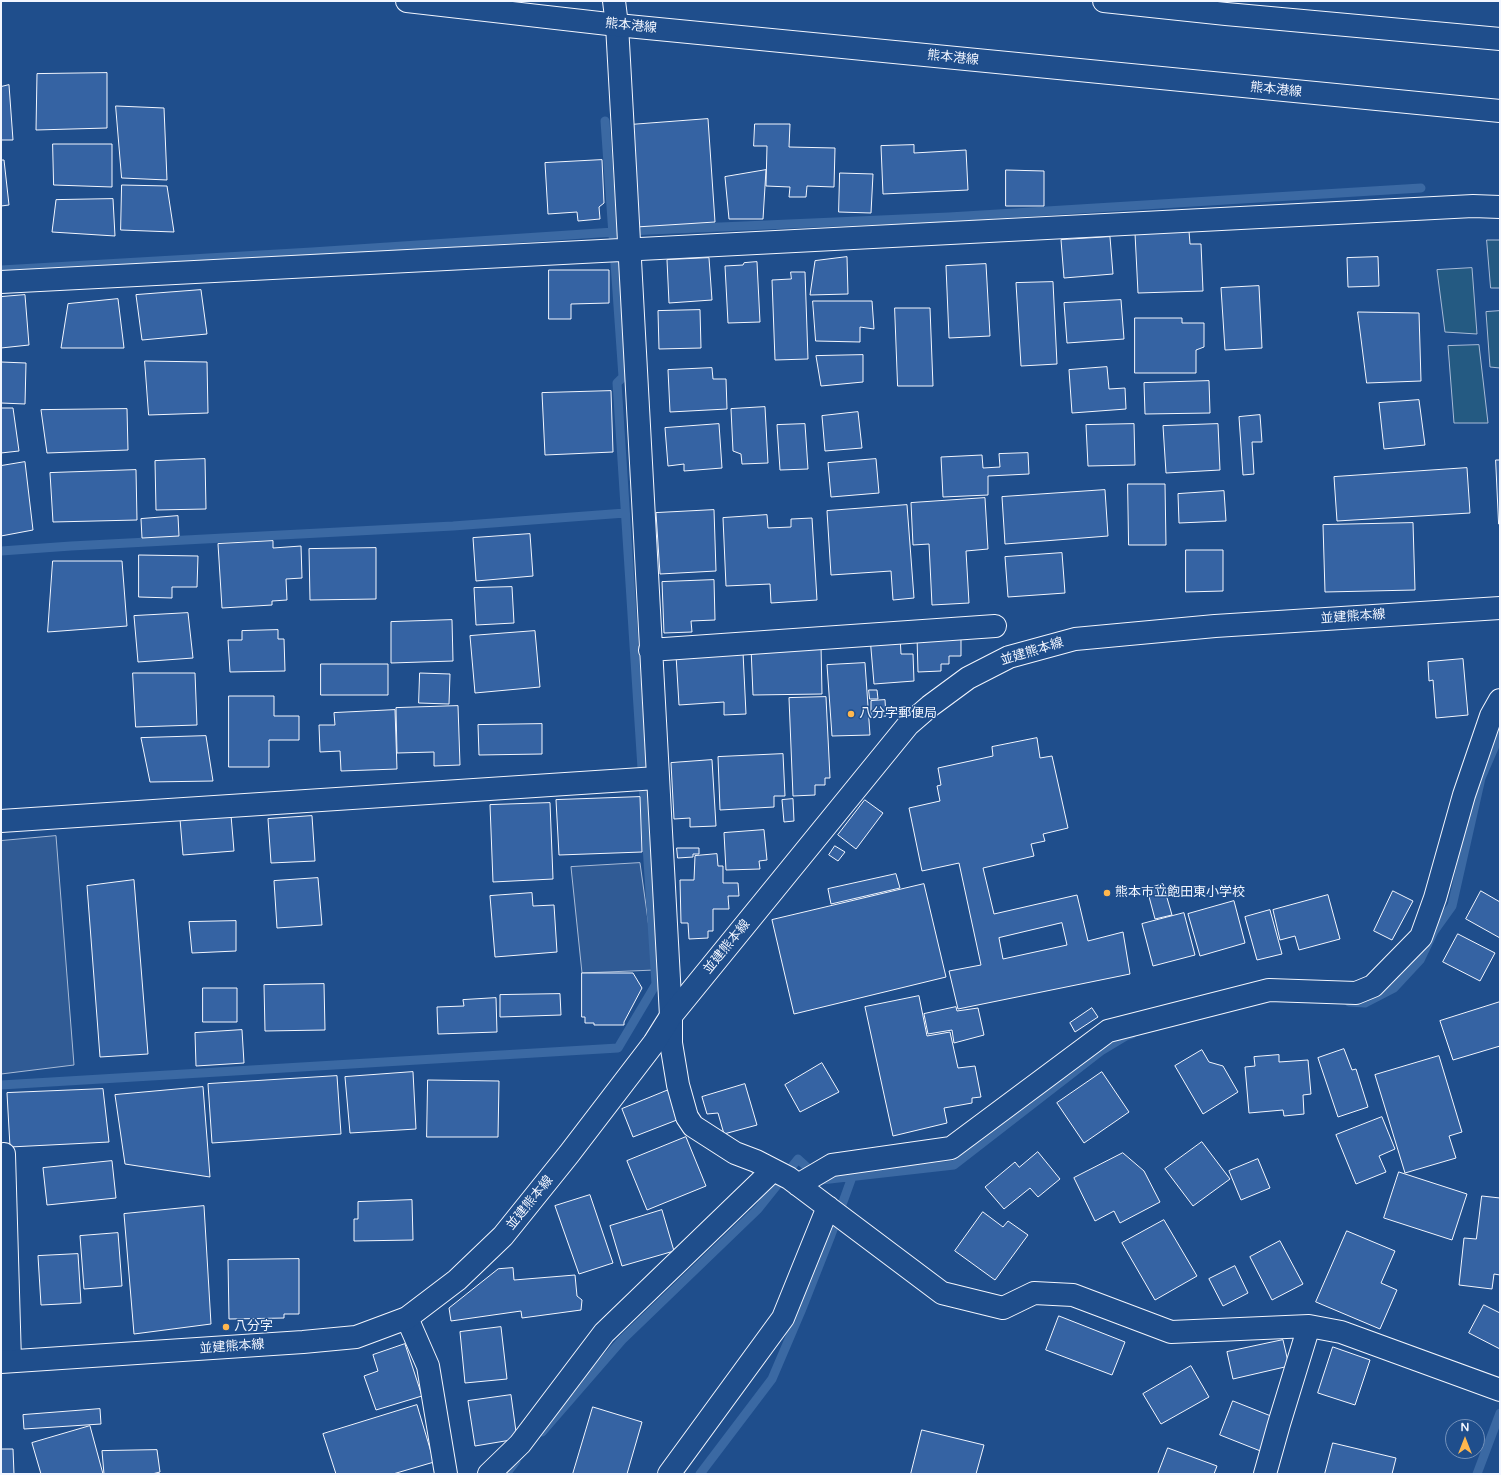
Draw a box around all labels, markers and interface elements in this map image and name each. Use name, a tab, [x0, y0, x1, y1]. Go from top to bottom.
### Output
street label: 熊本港線	[604, 16, 658, 36]
street label: 熊本港線	[926, 48, 980, 68]
street label: 熊本港線	[1249, 80, 1303, 100]
street label: 並建熊本線	[1320, 607, 1386, 627]
street label: 並建熊本線	[999, 635, 1065, 669]
place label: 八分字郵便局	[859, 706, 937, 722]
marker: 八分字郵便局	[846, 709, 856, 719]
place label: 熊本市立飽田東小学校	[1115, 885, 1245, 901]
marker: 熊本市立飽田東小学校	[1102, 888, 1112, 898]
street label: 並建熊本線	[700, 917, 754, 977]
street label: 並建熊本線	[503, 1173, 557, 1233]
place label: 八分字	[234, 1319, 273, 1335]
marker: 八分字	[221, 1322, 231, 1332]
street label: 並建熊本線	[199, 1337, 265, 1357]
north arrow	[1445, 1419, 1485, 1459]
text: N	[1461, 1421, 1469, 1434]

